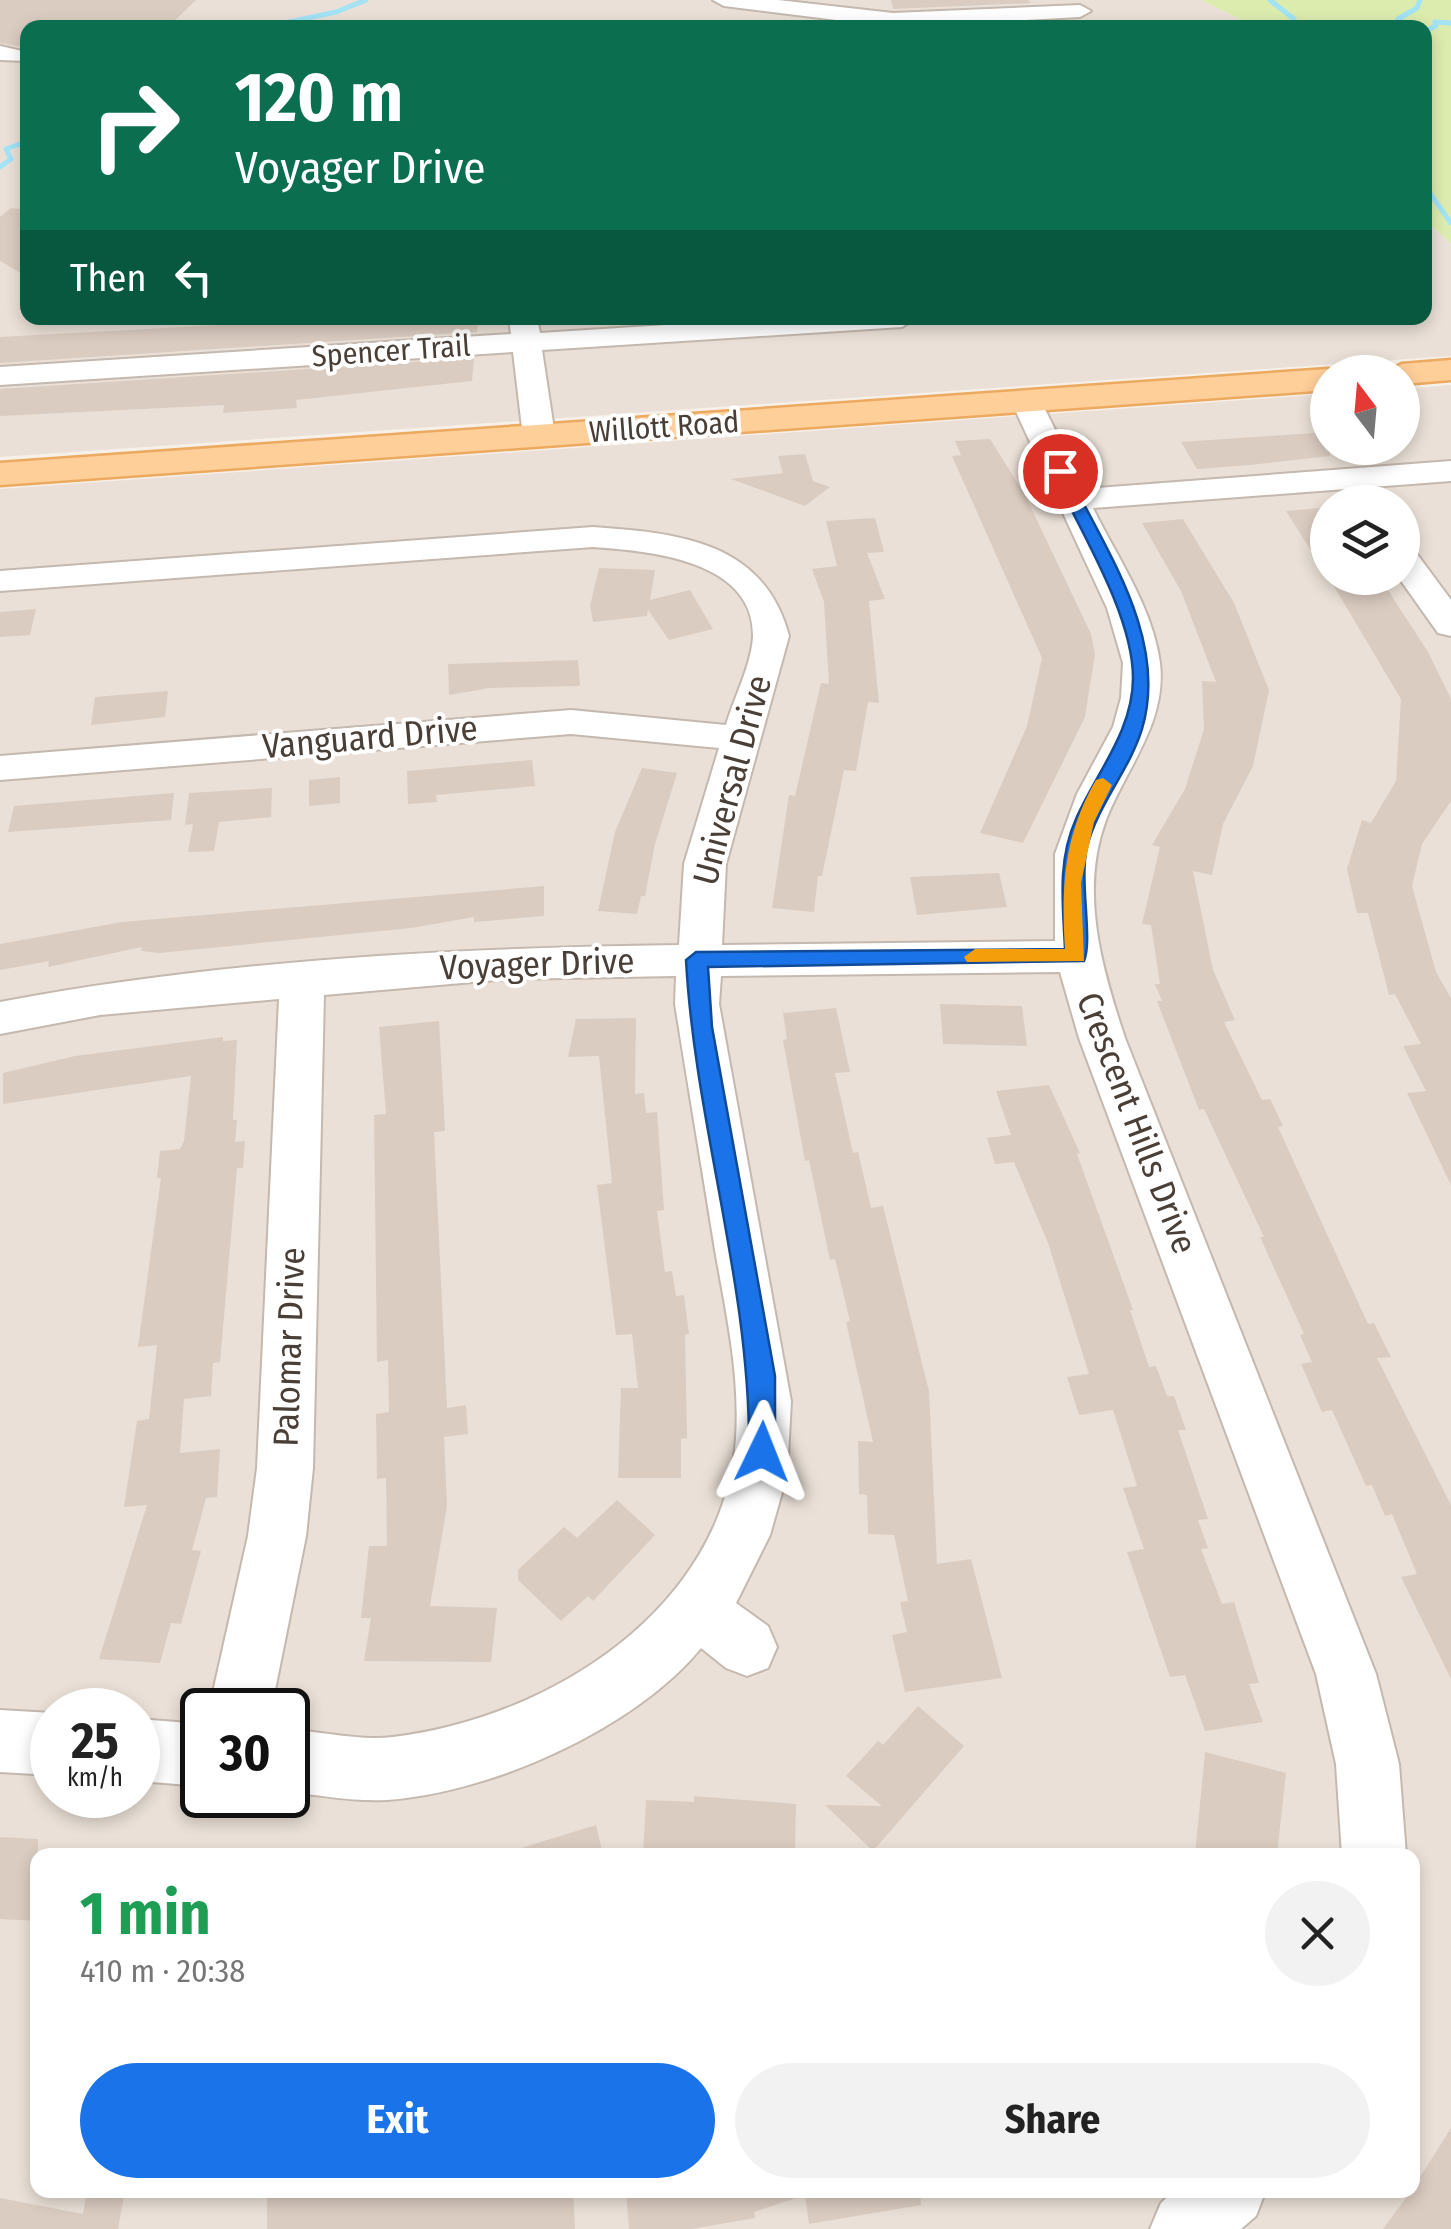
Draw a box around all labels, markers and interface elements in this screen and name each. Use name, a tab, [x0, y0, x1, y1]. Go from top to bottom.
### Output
text: 120 m	[235, 56, 403, 140]
icon: right	[70, 60, 200, 190]
text: Voyager Drive	[235, 141, 486, 195]
icon: left	[166, 250, 221, 305]
text: Then	[70, 255, 146, 301]
street label: Spencer Trail	[311, 328, 472, 374]
north arrow	[1310, 355, 1420, 465]
map controls	[1310, 355, 1420, 595]
street label: Willott Road	[588, 404, 740, 450]
pin	[1018, 429, 1103, 514]
icon: arrive	[1033, 444, 1088, 499]
button: layers	[1310, 485, 1420, 595]
street label: Universal Drive	[684, 671, 780, 889]
street label: Vanguard Drive	[261, 707, 479, 767]
street label: Voyager Drive	[439, 940, 635, 988]
street label: Crescent Hills Drive	[1068, 987, 1206, 1259]
street label: Palomar Drive	[265, 1247, 313, 1447]
position arrow	[710, 1400, 814, 1504]
speed limit sign: 30	[180, 1688, 310, 1818]
text: 25	[71, 1711, 119, 1771]
text: km/h	[67, 1763, 123, 1793]
text: 1 min	[80, 1878, 211, 1950]
button: close	[1265, 1881, 1370, 1986]
text: 410 m · 20:38	[80, 1952, 245, 1990]
button: Exit	[80, 2063, 715, 2178]
button: Share	[735, 2063, 1370, 2178]

